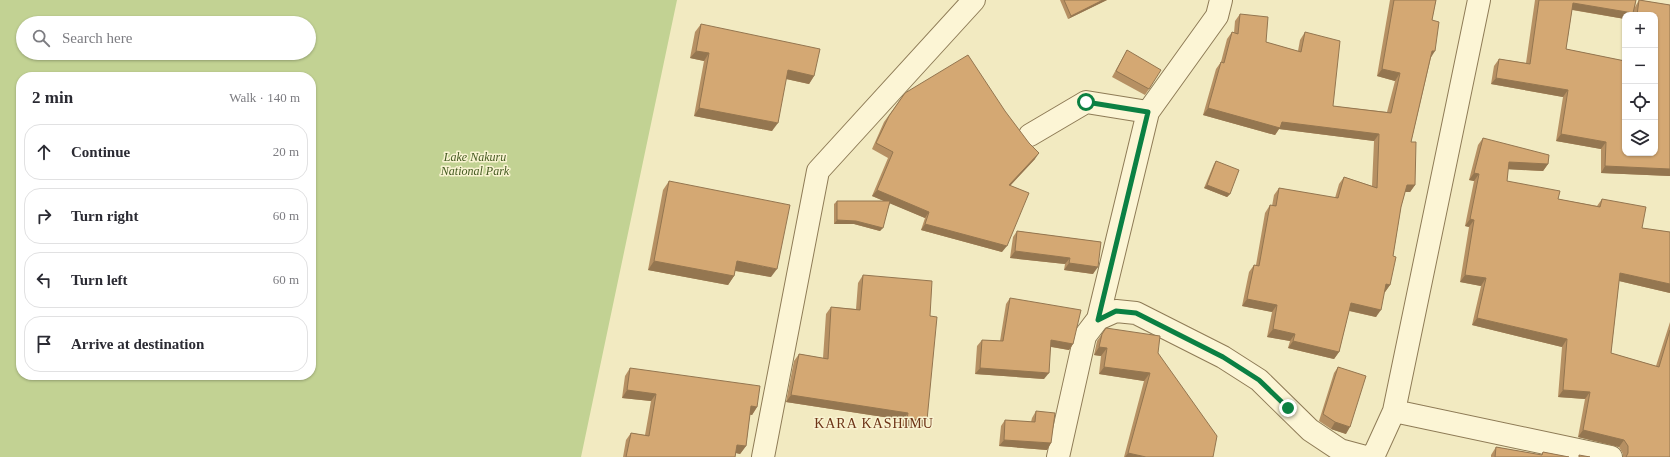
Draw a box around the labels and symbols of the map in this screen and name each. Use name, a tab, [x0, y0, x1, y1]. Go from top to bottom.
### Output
route start	[1077, 93, 1095, 111]
park label: Lake Nakuru National Park	[440, 150, 510, 178]
route end	[1279, 399, 1297, 417]
district label: KARA KASHIMU	[814, 416, 934, 431]

